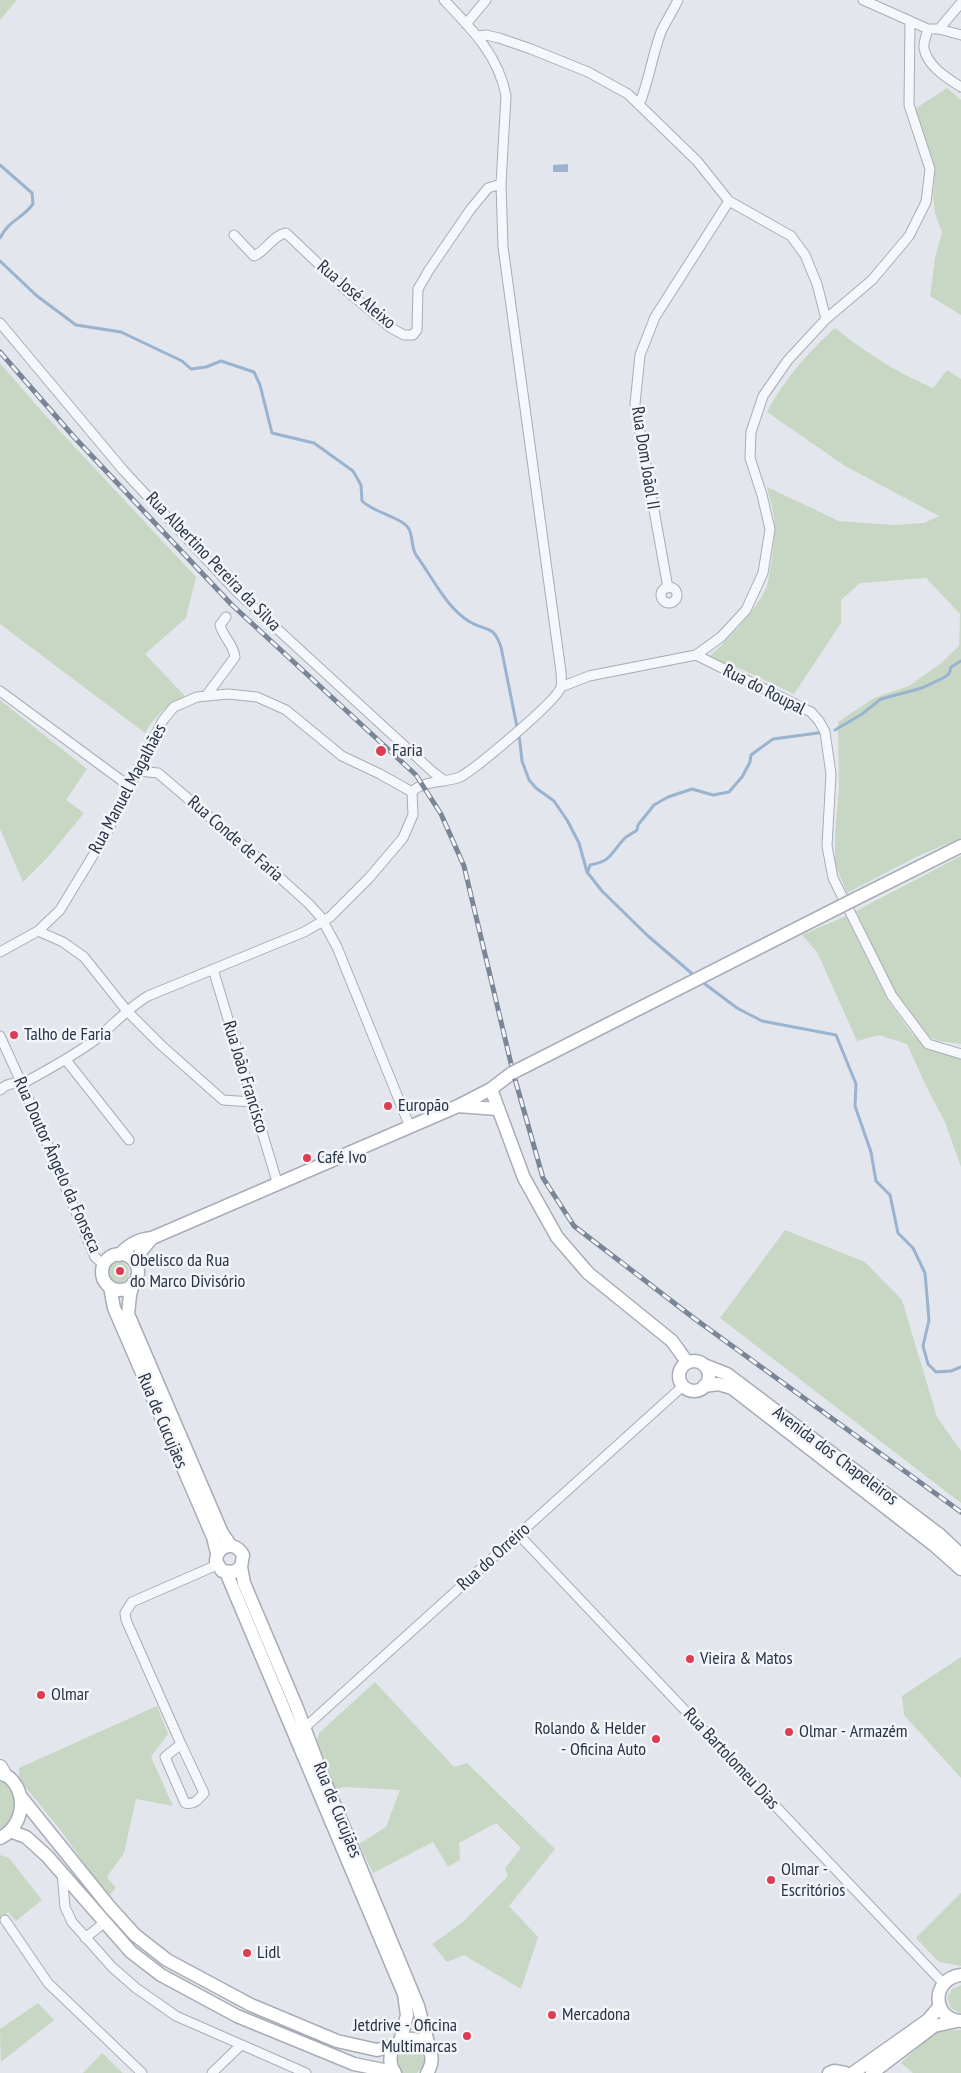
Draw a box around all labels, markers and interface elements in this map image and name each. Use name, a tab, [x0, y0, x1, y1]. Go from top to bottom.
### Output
street label: Rua José Aleixo	[312, 256, 400, 334]
street label: Rua Dom Joãol II	[626, 405, 664, 511]
street label: Rua Albertino Pereira da Silva	[141, 488, 285, 636]
street label: Rua do Roupal	[719, 660, 809, 720]
street label: Rua Manuel Magalhães	[85, 720, 171, 858]
place label: Faria	[392, 740, 423, 762]
marker: Faria	[374, 744, 388, 758]
street label: Rua Conde de Faria	[183, 792, 287, 886]
street label: Rua João Francisco	[218, 1018, 272, 1136]
place label: Talho de Faria	[24, 1024, 111, 1046]
marker: Talho de Faria	[8, 1029, 20, 1041]
street label: Rua Doutor Ângelo da Fonseca	[8, 1074, 106, 1256]
place label: Europão	[398, 1095, 449, 1117]
marker: Europão	[382, 1100, 394, 1112]
place label: Café Ivo	[317, 1147, 367, 1169]
marker: Café Ivo	[301, 1152, 313, 1164]
place label: Obelisco da Rua do Marco Divisório	[130, 1250, 245, 1292]
marker: Obelisco da Rua do Marco Divisório	[114, 1265, 126, 1277]
street label: Rua de Cucujães	[132, 1370, 192, 1472]
street label: Avenida dos Chapeleiros	[768, 1402, 902, 1510]
street label: Rua do Orreiro	[453, 1519, 535, 1595]
place label: Vieira & Matos	[700, 1648, 792, 1670]
marker: Vieira & Matos	[684, 1653, 696, 1665]
place label: Olmar	[51, 1684, 89, 1706]
marker: Olmar	[35, 1689, 47, 1701]
street label: Rua Bartolomeu Dias	[679, 1704, 783, 1814]
place label: Rolando & Helder - Oficina Auto	[535, 1718, 646, 1760]
place label: Olmar - Armazém	[799, 1721, 908, 1743]
marker: Olmar - Armazém	[783, 1726, 795, 1738]
marker: Rolando & Helder - Oficina Auto	[650, 1733, 662, 1745]
street label: Rua de Cucujães	[308, 1759, 366, 1861]
place label: Olmar - Escritórios	[781, 1859, 845, 1902]
marker: Olmar - Escritórios	[765, 1874, 777, 1886]
place label: Lidl	[257, 1942, 280, 1964]
marker: Lidl	[241, 1947, 253, 1959]
place label: Mercadona	[562, 2004, 630, 2026]
marker: Mercadona	[546, 2009, 558, 2021]
place label: Jetdrive - Oficina Multimarcas	[353, 2015, 457, 2058]
marker: Jetdrive - Oficina Multimarcas	[461, 2030, 473, 2042]

